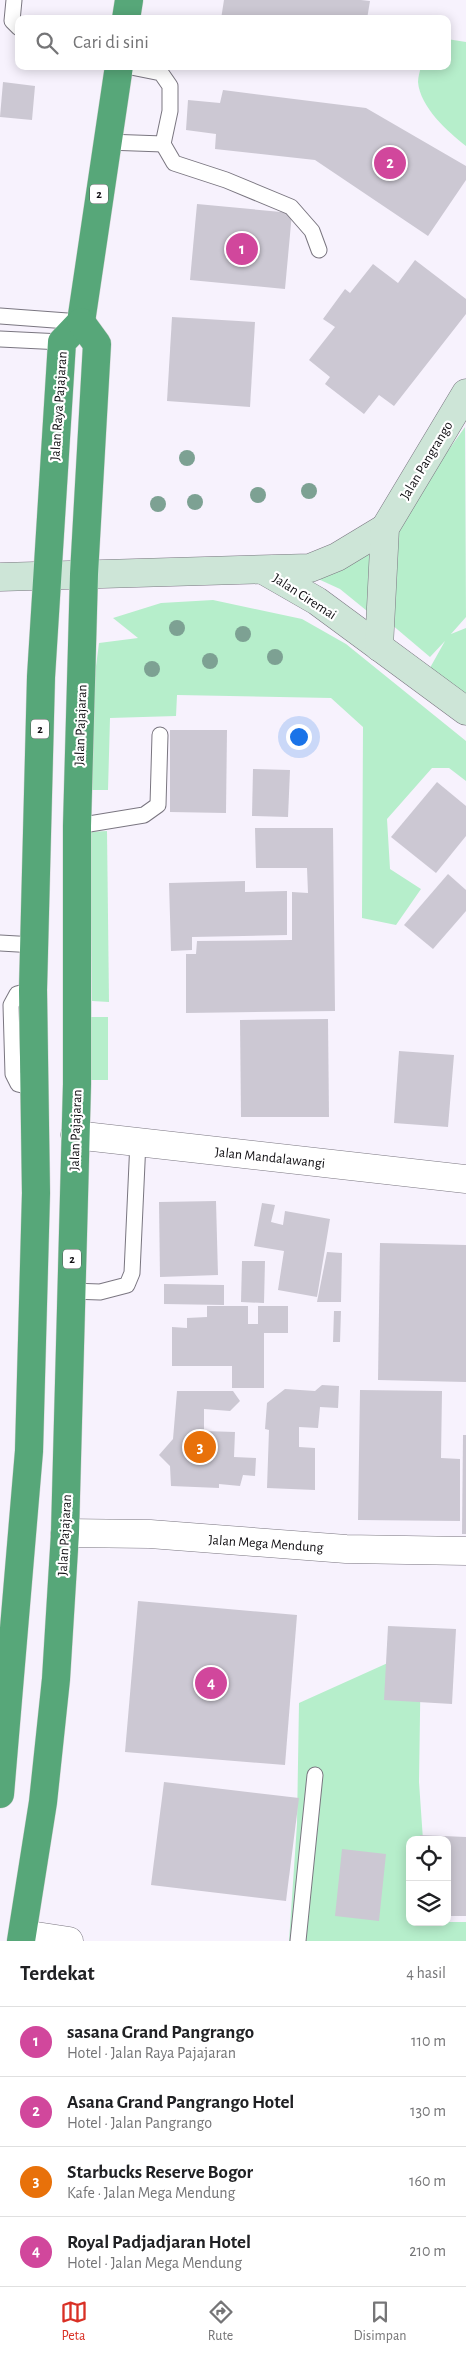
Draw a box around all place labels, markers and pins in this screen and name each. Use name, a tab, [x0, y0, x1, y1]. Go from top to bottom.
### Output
pin: 2	[374, 144, 406, 182]
pin: 1	[226, 230, 258, 268]
pin: 3	[184, 1428, 216, 1466]
pin: 4	[195, 1664, 227, 1702]

